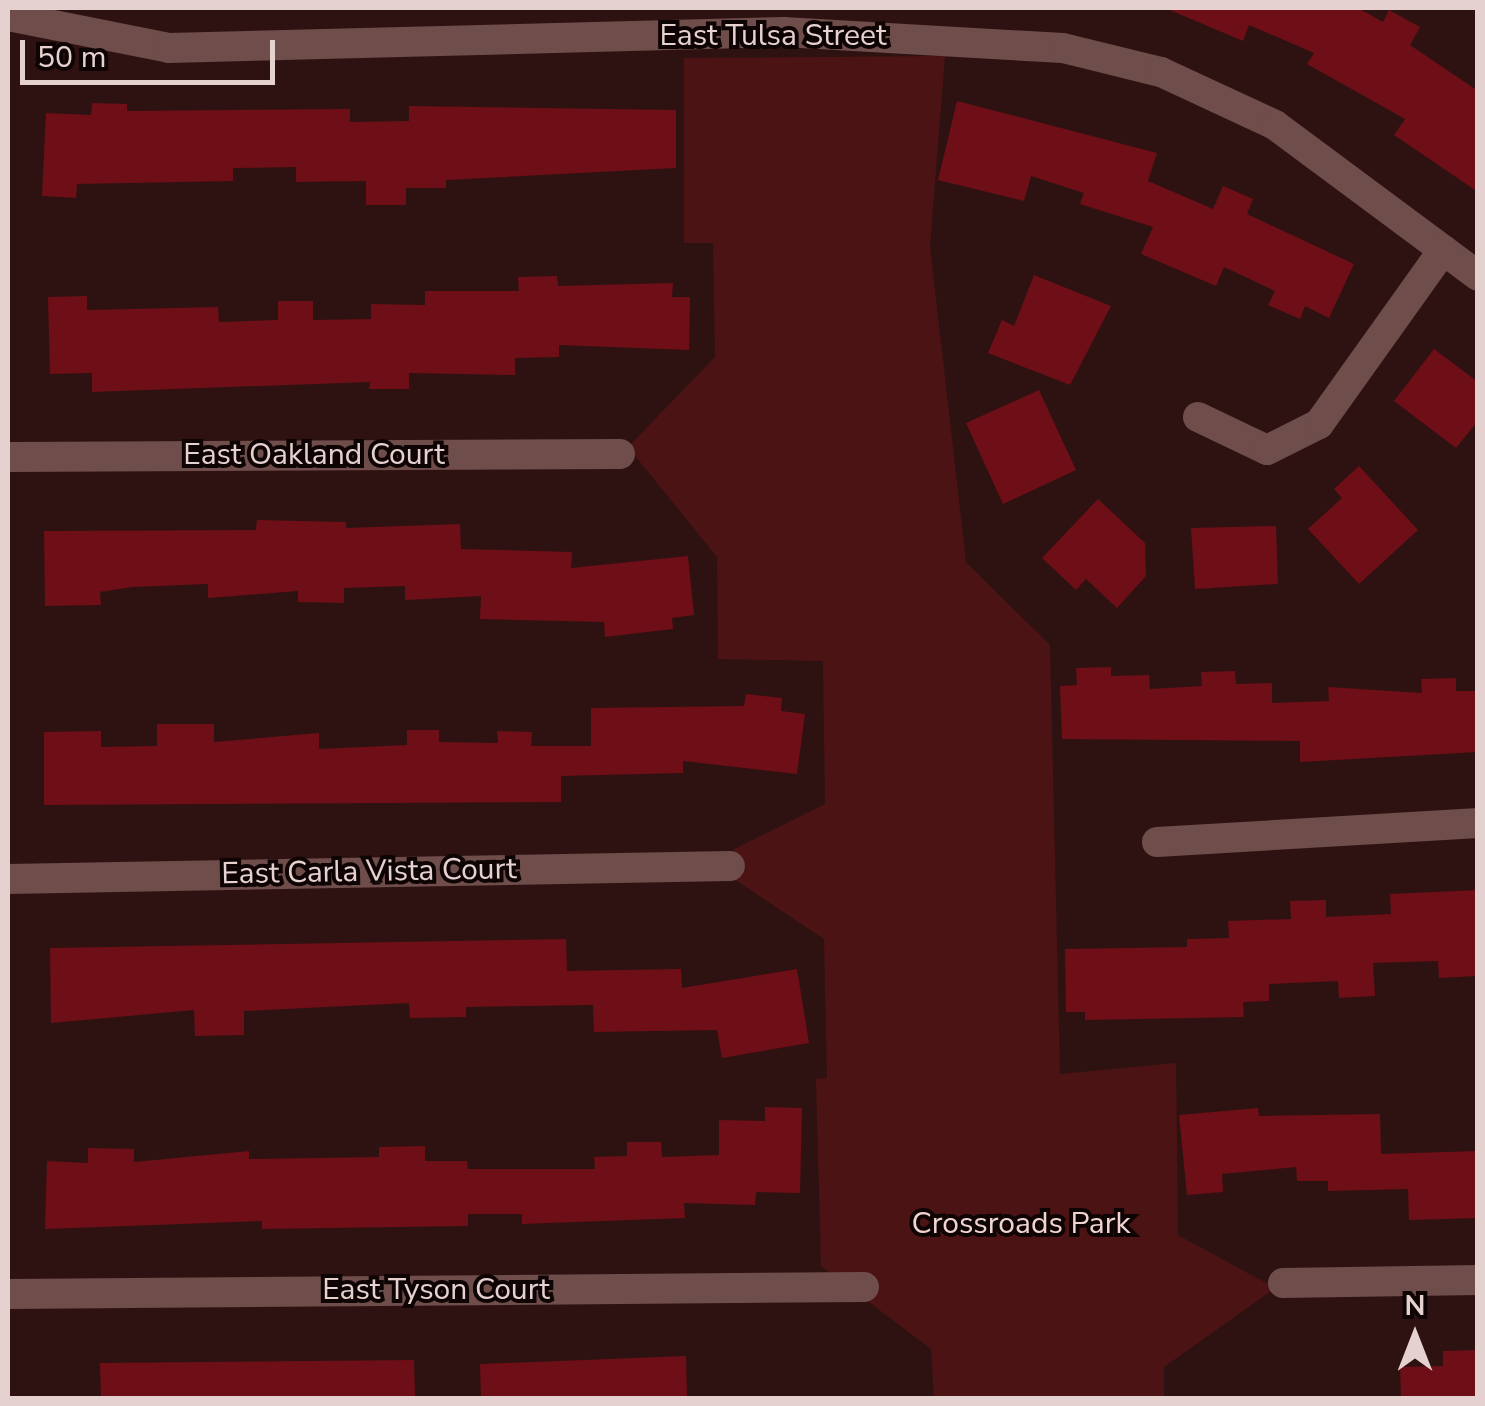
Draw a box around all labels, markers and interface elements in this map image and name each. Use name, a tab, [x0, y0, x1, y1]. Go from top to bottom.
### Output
street label: East Tulsa Street	[660, 18, 886, 54]
scale bar	[25, 20, 280, 82]
text: 50 m	[37, 37, 106, 78]
street label: East Oakland Court	[183, 437, 445, 473]
street label: East Carla Vista Court	[221, 851, 517, 893]
park label: Crossroads Park	[912, 1206, 1130, 1242]
street label: East Tyson Court	[322, 1272, 550, 1308]
north arrow	[1365, 1286, 1465, 1386]
text: N	[1405, 1287, 1425, 1325]

